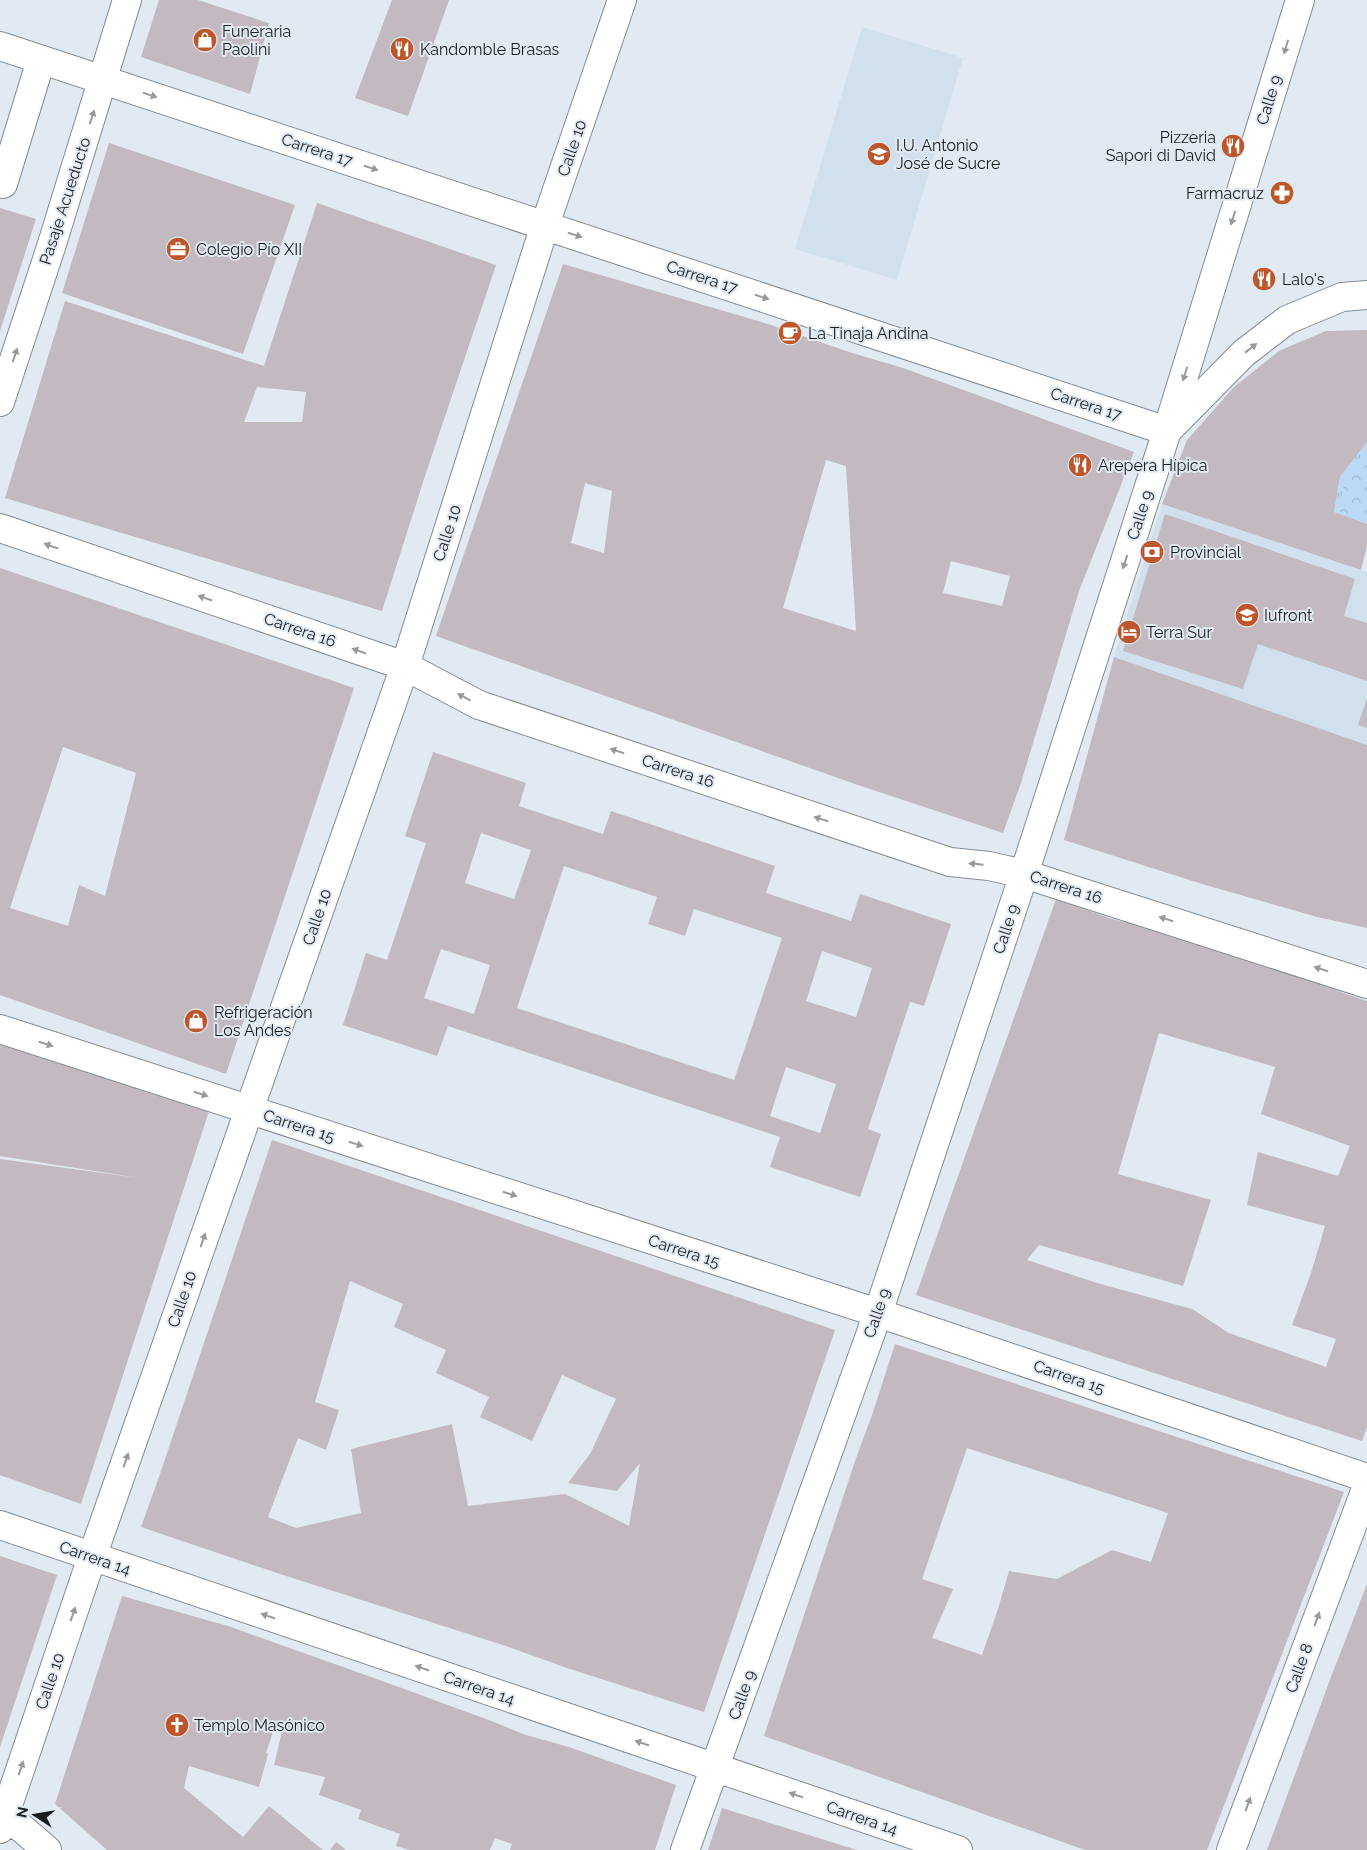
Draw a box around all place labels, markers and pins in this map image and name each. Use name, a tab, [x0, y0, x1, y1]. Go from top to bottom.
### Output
place label: Funeraria Paolini	[222, 22, 291, 59]
shop icon: Funeraria Paolini	[192, 27, 218, 53]
restaurant icon: Kandomble Brasas	[389, 36, 415, 62]
place label: Kandomble Brasas	[420, 40, 560, 59]
place label: Pizzeria Sapori di David	[1106, 128, 1216, 165]
restaurant icon: Pizzeria Sapori di David	[1220, 133, 1246, 159]
place label: I.U. Antonio José de Sucre	[896, 136, 1000, 173]
school or university icon: I.U. Antonio José de Sucre	[866, 141, 892, 167]
pharmacy icon: Farmacruz	[1269, 180, 1295, 206]
place label: Farmacruz	[1186, 184, 1264, 203]
office icon: Colegio Pío XII	[165, 236, 191, 262]
place label: Colegio Pío XII	[196, 240, 302, 259]
restaurant icon: Lalo's	[1251, 266, 1277, 292]
place label: Lalo's	[1282, 270, 1325, 289]
cafe icon: La Tinaja Andina	[777, 320, 803, 346]
place label: La Tinaja Andina	[808, 324, 929, 343]
restaurant icon: Arepera Hípica	[1067, 452, 1093, 478]
place label: Arepera Hípica	[1098, 456, 1207, 475]
bank icon: Provincial	[1139, 539, 1165, 565]
place label: Provincial	[1170, 543, 1242, 562]
school or university icon: Iufront	[1234, 602, 1260, 628]
place label: Iufront	[1264, 606, 1313, 625]
hotel icon: Terra Sur	[1116, 619, 1142, 645]
place label: Terra Sur	[1146, 623, 1213, 642]
place label: Refrigeración Los Andes	[214, 1003, 313, 1040]
shop icon: Refrigeración Los Andes	[183, 1008, 209, 1034]
church icon: Templo Masónico	[164, 1712, 190, 1738]
place label: Templo Masónico	[194, 1716, 325, 1735]

